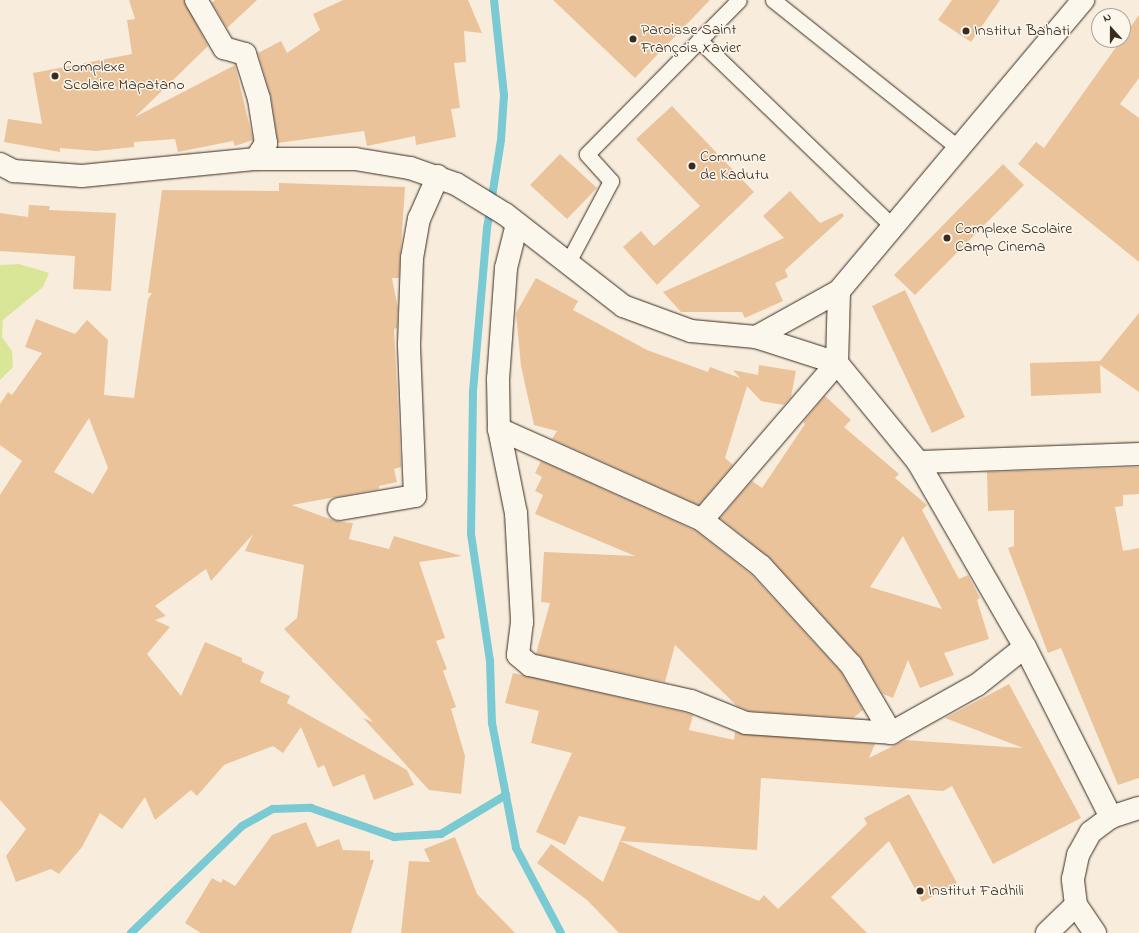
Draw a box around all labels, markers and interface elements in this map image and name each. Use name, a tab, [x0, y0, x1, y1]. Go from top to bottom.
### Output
north arrow	[1091, 8, 1131, 48]
text: N	[1101, 9, 1113, 27]
place label: Paroisse Saint François Xavier	[641, 20, 741, 58]
place label: Institut Bahati	[974, 21, 1070, 41]
marker: Institut Bahati	[961, 26, 971, 36]
marker: Paroisse Saint François Xavier	[628, 34, 638, 44]
place label: Complexe Scolaire Mapatano	[63, 57, 184, 95]
marker: Complexe Scolaire Mapatano	[50, 71, 60, 81]
place label: Commune de Kadutu	[700, 147, 769, 185]
marker: Commune de Kadutu	[687, 161, 697, 171]
place label: Complexe Scolaire Camp Cinema	[955, 219, 1072, 257]
marker: Complexe Scolaire Camp Cinema	[942, 233, 952, 243]
place label: Institut Fadhili	[928, 881, 1024, 901]
marker: Institut Fadhili	[915, 886, 925, 896]

